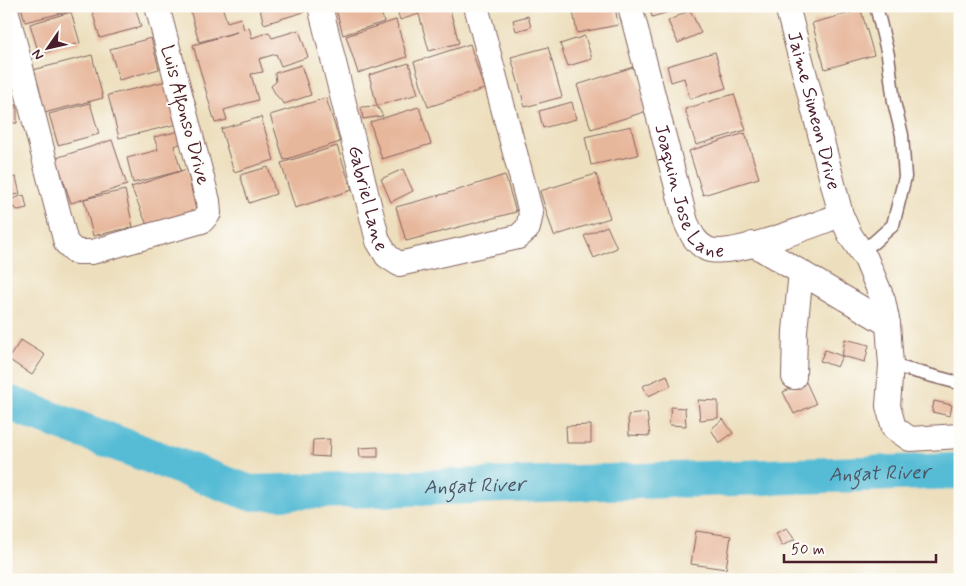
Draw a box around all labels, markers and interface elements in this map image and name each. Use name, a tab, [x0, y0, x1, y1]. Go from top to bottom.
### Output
north arrow	[22, 22, 72, 72]
street label: Jaime Simeon Drive	[782, 29, 846, 192]
street label: Luis Alfonso Drive	[151, 42, 216, 188]
text: N	[28, 46, 48, 64]
street label: Joaquin Jose Lane	[649, 121, 724, 263]
street label: Gabriel Lane	[342, 143, 394, 256]
water label: Angat River	[828, 458, 933, 490]
water label: Angat River	[423, 471, 528, 502]
scale bar	[784, 531, 936, 563]
text: 50 m	[791, 540, 825, 560]

